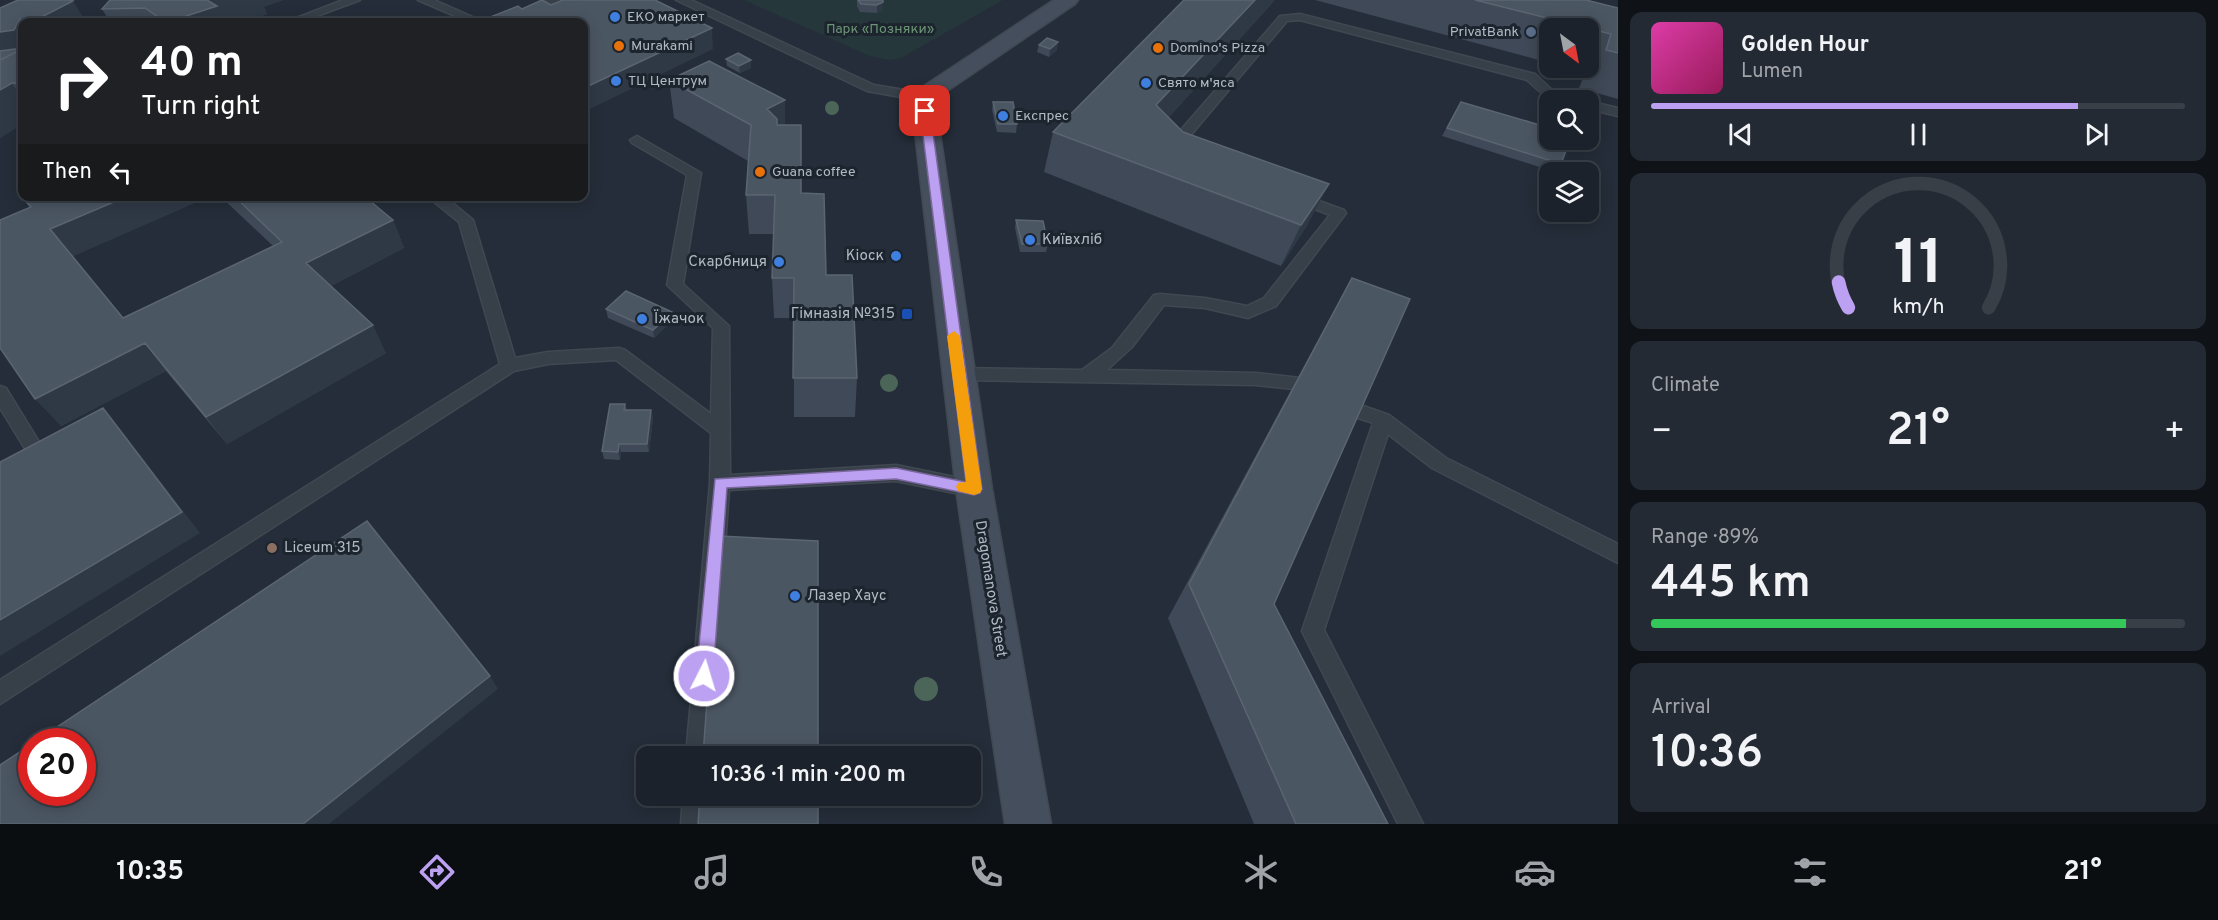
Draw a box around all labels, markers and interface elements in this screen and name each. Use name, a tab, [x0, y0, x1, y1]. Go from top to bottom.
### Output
place label: ЕКО маркет	[627, 9, 705, 26]
marker: ЕКО маркет	[608, 10, 622, 24]
north arrow	[1539, 18, 1599, 78]
map controls	[1539, 18, 1599, 222]
park label: Парк «Позняки»	[826, 21, 934, 38]
place label: PrivatBank	[1450, 24, 1519, 41]
marker: PrivatBank	[1524, 25, 1538, 39]
text: Golden Hour	[1741, 32, 1869, 59]
text: 40 m	[141, 38, 243, 91]
place label: Murakami	[631, 38, 693, 55]
marker: Murakami	[612, 39, 626, 53]
place label: Domino's Pizza	[1170, 40, 1265, 57]
marker: Domino's Pizza	[1151, 41, 1165, 55]
icon: right	[42, 42, 120, 120]
text: Lumen	[1741, 59, 1803, 85]
place label: ТЦ Центрум	[628, 73, 707, 90]
marker: ТЦ Центрум	[609, 74, 623, 88]
place label: Свято м'яса	[1158, 75, 1235, 92]
marker: Свято м'яса	[1139, 76, 1153, 90]
pin	[899, 85, 950, 136]
text: Turn right	[141, 90, 260, 124]
button: search	[1539, 90, 1599, 150]
icon: arrive	[908, 94, 941, 127]
place label: Експрес	[1015, 108, 1069, 125]
marker: Експрес	[996, 109, 1010, 123]
icon: previous	[1724, 118, 1757, 151]
icon: pause	[1902, 118, 1935, 151]
icon: next	[2080, 118, 2113, 151]
icon: left	[104, 156, 137, 189]
text: Then	[42, 159, 92, 186]
button: layers	[1539, 162, 1599, 222]
place label: Guana coffee	[772, 164, 855, 181]
marker: Guana coffee	[753, 165, 767, 179]
text: 11	[1893, 227, 1943, 306]
place label: Київхліб	[1042, 231, 1102, 250]
marker: Київхліб	[1023, 233, 1037, 247]
place label: Кіоск	[846, 247, 884, 266]
marker: Кіоск	[889, 249, 903, 263]
place label: Скарбниця	[688, 253, 767, 272]
marker: Скарбниця	[772, 255, 786, 269]
text: km/h	[1892, 294, 1944, 321]
place label: Гімназія №315	[791, 305, 895, 324]
marker: Гімназія №315	[900, 307, 914, 321]
place label: Їжачок	[654, 309, 705, 329]
marker: Їжачок	[635, 312, 649, 326]
text: Climate	[1651, 373, 1720, 399]
text: 21°	[1886, 404, 1950, 461]
text: −	[1651, 412, 1672, 454]
text: +	[2164, 412, 2185, 454]
street label: Dragomanova Street	[970, 519, 1010, 659]
text: Range · 89%	[1651, 525, 1759, 551]
place label: Liceum 315	[284, 539, 361, 558]
marker: Liceum 315	[265, 541, 279, 555]
text: 445 km	[1651, 556, 1811, 613]
place label: Лазер Хаус	[807, 587, 887, 606]
marker: Лазер Хаус	[788, 589, 802, 603]
position arrow	[672, 644, 736, 708]
text: Arrival	[1651, 695, 1711, 721]
text: 10:36	[1651, 726, 1763, 783]
speed limit sign: 20	[18, 728, 96, 806]
text: 10:36 · 1 min · 200 m	[711, 762, 906, 789]
icon: directions	[416, 851, 458, 893]
icon: music	[691, 851, 733, 893]
icon: phone	[965, 851, 1007, 893]
icon: climate	[1240, 851, 1282, 893]
icon: car	[1514, 851, 1556, 893]
icon: filters	[1789, 851, 1831, 893]
text: 10:35	[116, 855, 184, 889]
text: 21°	[2063, 855, 2102, 889]

